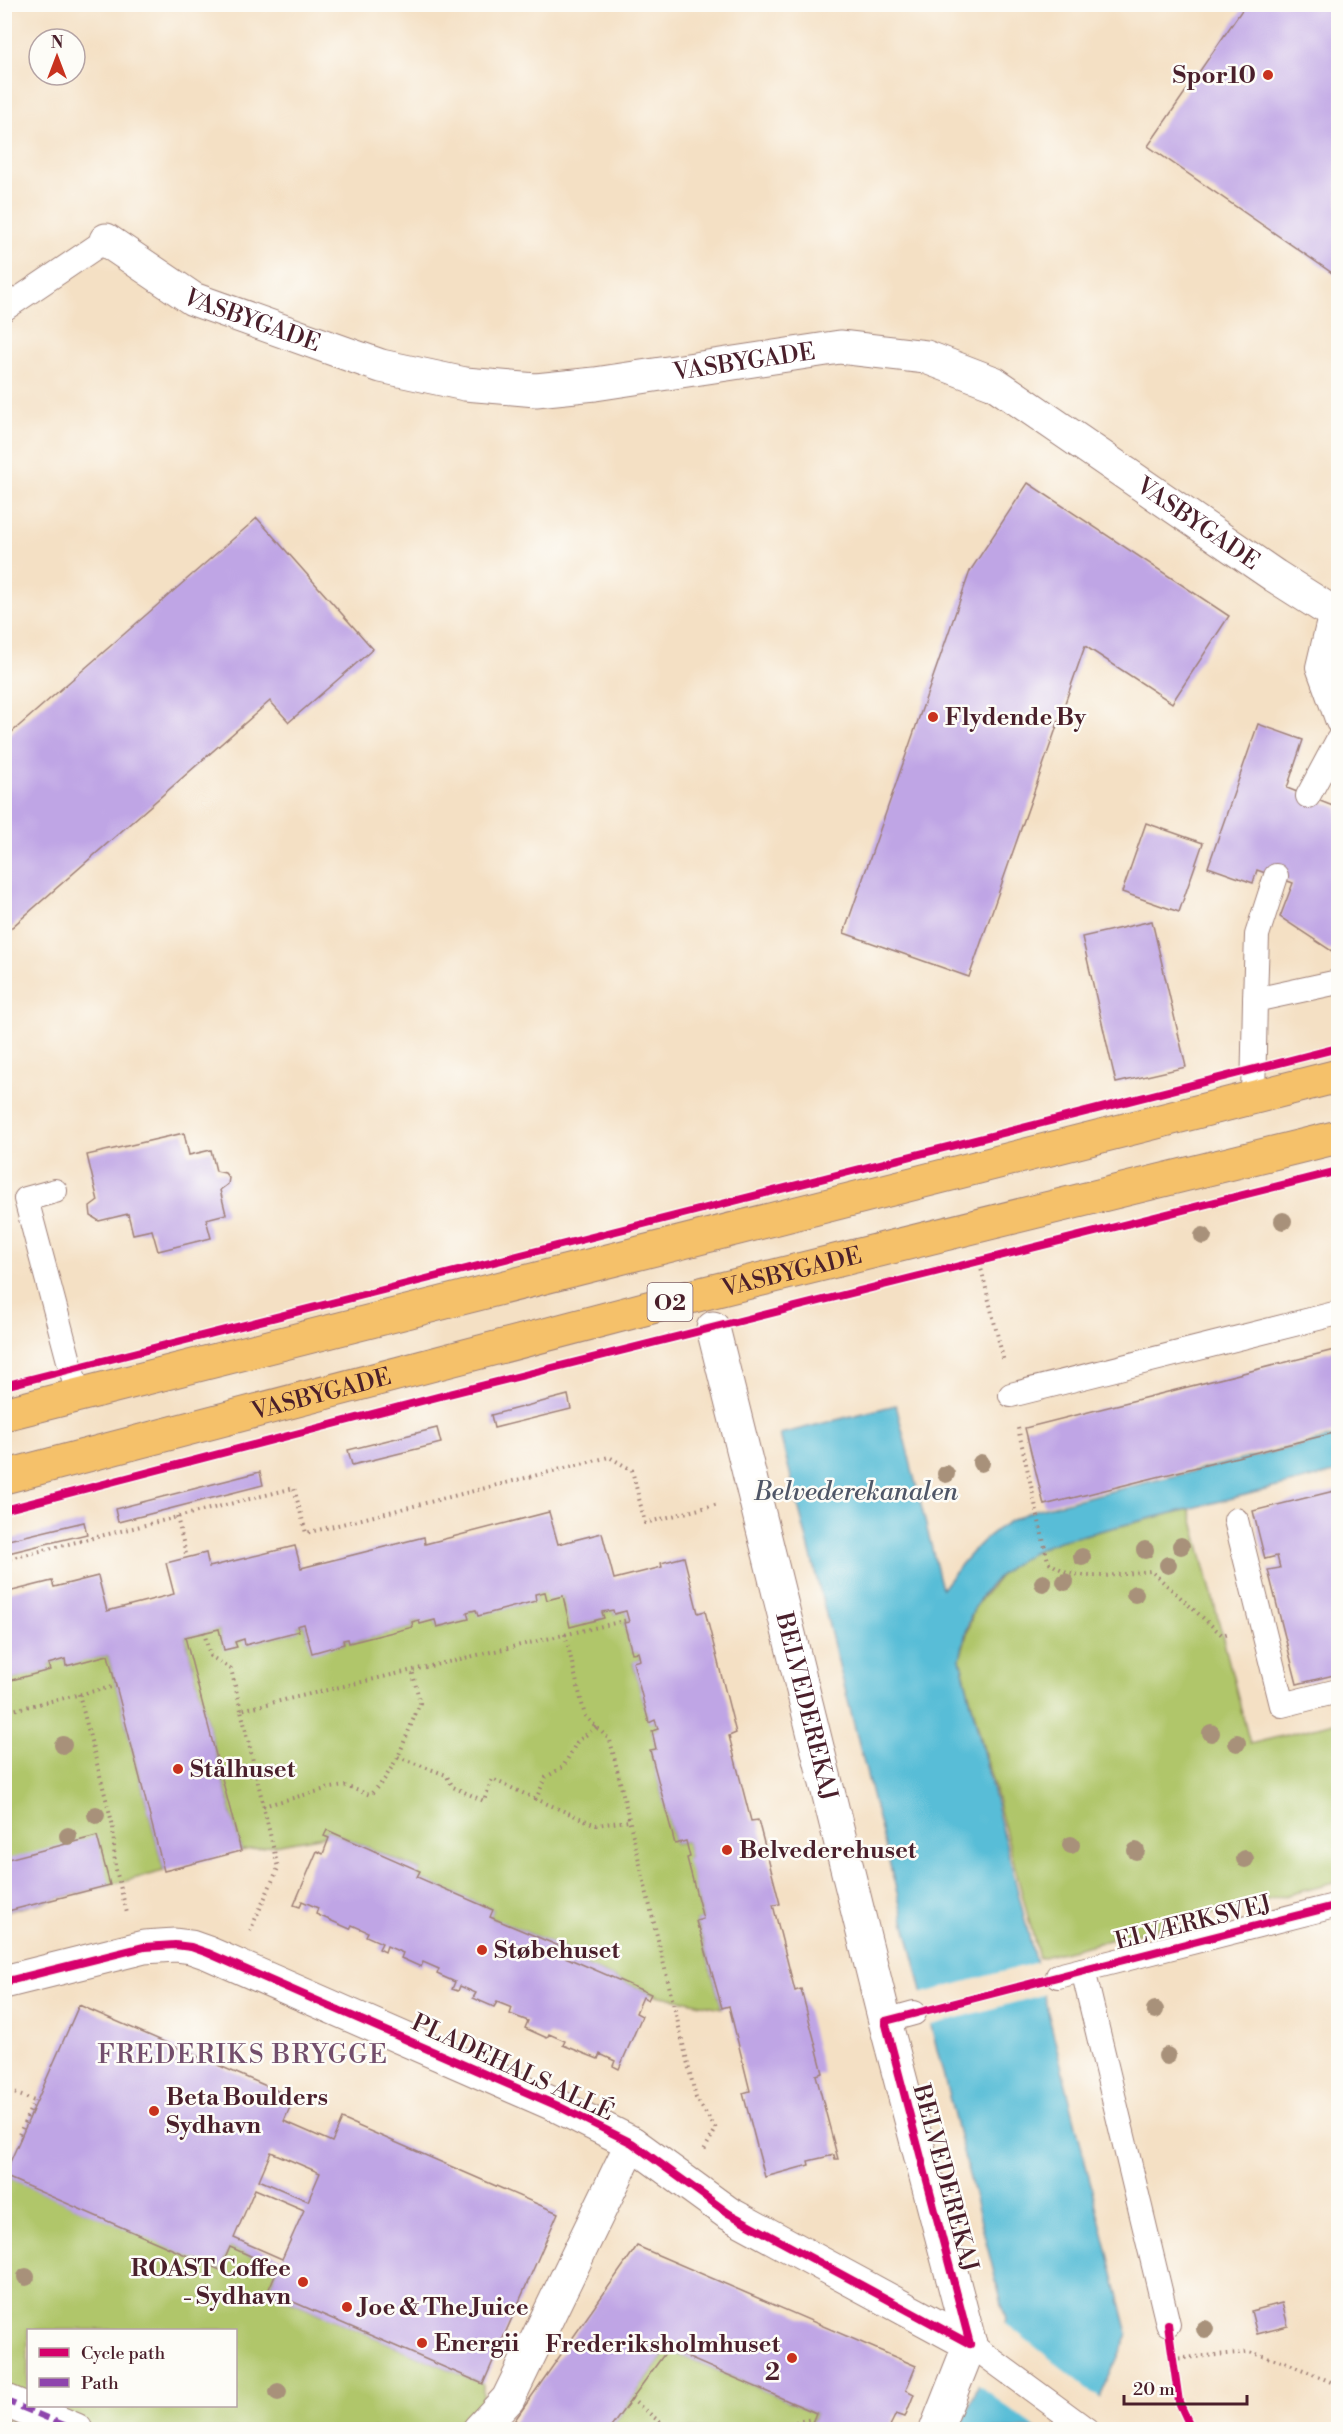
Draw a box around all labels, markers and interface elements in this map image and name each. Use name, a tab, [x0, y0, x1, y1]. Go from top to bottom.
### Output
north arrow	[27, 27, 87, 87]
text: N	[51, 33, 64, 53]
place label: Spor10	[1173, 61, 1256, 91]
marker: Spor10	[1261, 68, 1275, 82]
street label: VASBYGADE	[176, 282, 324, 359]
street label: VASBYGADE	[670, 337, 817, 388]
street label: VASBYGADE	[1129, 471, 1265, 577]
place label: Flydende By	[945, 703, 1087, 733]
marker: Flydende By	[926, 710, 940, 724]
street label: VASBYGADE	[718, 1241, 865, 1305]
road number: O2	[648, 1283, 692, 1321]
street label: VASBYGADE	[248, 1362, 395, 1428]
water label: Belvederekanalen	[753, 1476, 958, 1508]
street label: BELVEDEREKAJ	[768, 1608, 844, 1804]
place label: Stålhuset	[190, 1755, 296, 1785]
marker: Stålhuset	[171, 1762, 185, 1776]
place label: Belvederehuset	[739, 1836, 917, 1866]
marker: Belvederehuset	[720, 1843, 734, 1857]
street label: ELVÆRKSVEJ	[1112, 1889, 1275, 1957]
place label: Støbehuset	[494, 1936, 620, 1966]
marker: Støbehuset	[475, 1943, 489, 1957]
street label: PLADEHALS ALLÉ	[407, 2007, 619, 2128]
district label: FREDERIKS BRYGGE	[98, 2039, 388, 2071]
street label: BELVEDEREKAJ	[905, 2080, 985, 2275]
place label: Beta Boulders Sydhavn	[166, 2083, 328, 2141]
marker: Beta Boulders Sydhavn	[147, 2104, 161, 2118]
place label: ROAST Coffee - Sydhavn	[131, 2254, 291, 2312]
marker: ROAST Coffee - Sydhavn	[296, 2275, 310, 2289]
place label: Joe & The Juice	[356, 2293, 529, 2323]
marker: Joe & The Juice	[340, 2300, 354, 2314]
legend	[27, 2329, 237, 2407]
place label: Energii	[434, 2329, 519, 2359]
place label: Frederiksholmhuset 2	[545, 2330, 781, 2388]
marker: Energii	[415, 2336, 429, 2350]
text: Cycle path	[81, 2342, 165, 2365]
marker: Frederiksholmhuset 2	[785, 2351, 799, 2365]
scale bar	[1124, 2368, 1247, 2406]
text: Path	[81, 2372, 119, 2395]
text: 20 m	[1133, 2378, 1175, 2401]

